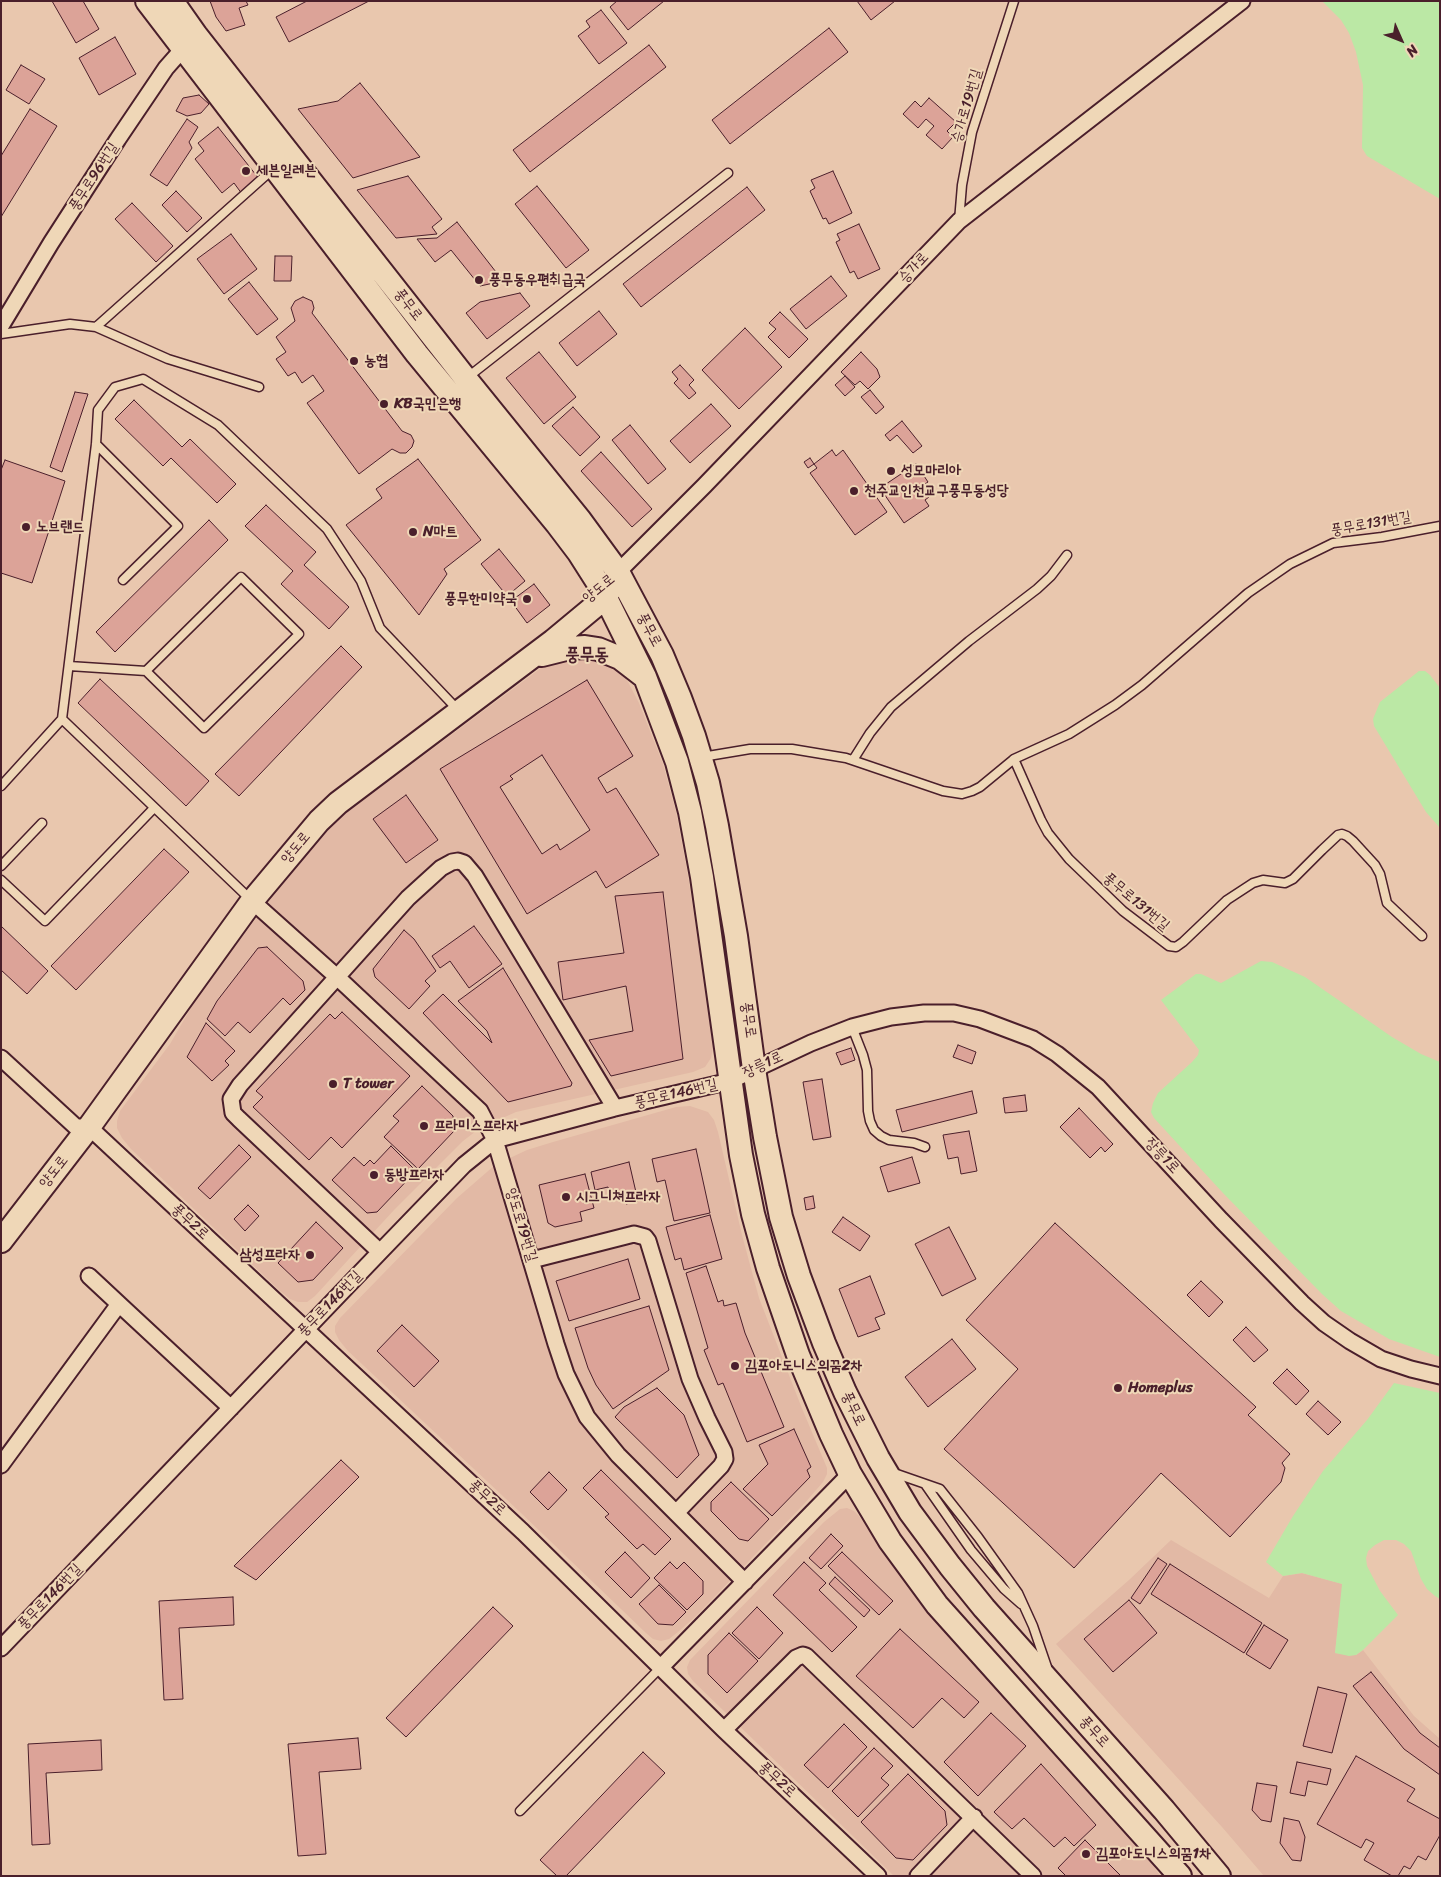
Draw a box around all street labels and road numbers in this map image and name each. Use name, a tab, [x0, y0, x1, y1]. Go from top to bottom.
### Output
street label: 승가로19번길	[948, 67, 986, 145]
street label: 풍무로96번길	[65, 139, 123, 215]
street label: 승가로	[895, 249, 933, 287]
street label: 풍무로	[390, 285, 426, 325]
street label: 풍무로131번길	[1329, 508, 1413, 540]
street label: 양도로	[579, 571, 619, 607]
street label: 풍무로	[633, 610, 665, 650]
street label: 양도로	[277, 828, 315, 868]
street label: 풍무로131번길	[1099, 869, 1173, 935]
street label: 풍무로	[737, 1001, 759, 1039]
street label: 장릉1로	[740, 1048, 786, 1082]
street label: 풍무로146번길	[633, 1076, 719, 1112]
street label: 장릉1로	[1141, 1134, 1183, 1178]
street label: 양도로	[36, 1152, 72, 1192]
street label: 양도로19번길	[501, 1186, 541, 1264]
street label: 풍무2로	[167, 1200, 213, 1244]
street label: 풍무로146번길	[294, 1267, 366, 1341]
street label: 풍무로	[837, 1389, 869, 1429]
street label: 풍무2로	[464, 1476, 510, 1520]
street label: 풍무로146번길	[14, 1560, 86, 1634]
street label: 풍무로	[1075, 1713, 1113, 1751]
street label: 풍무2로	[754, 1758, 800, 1802]

